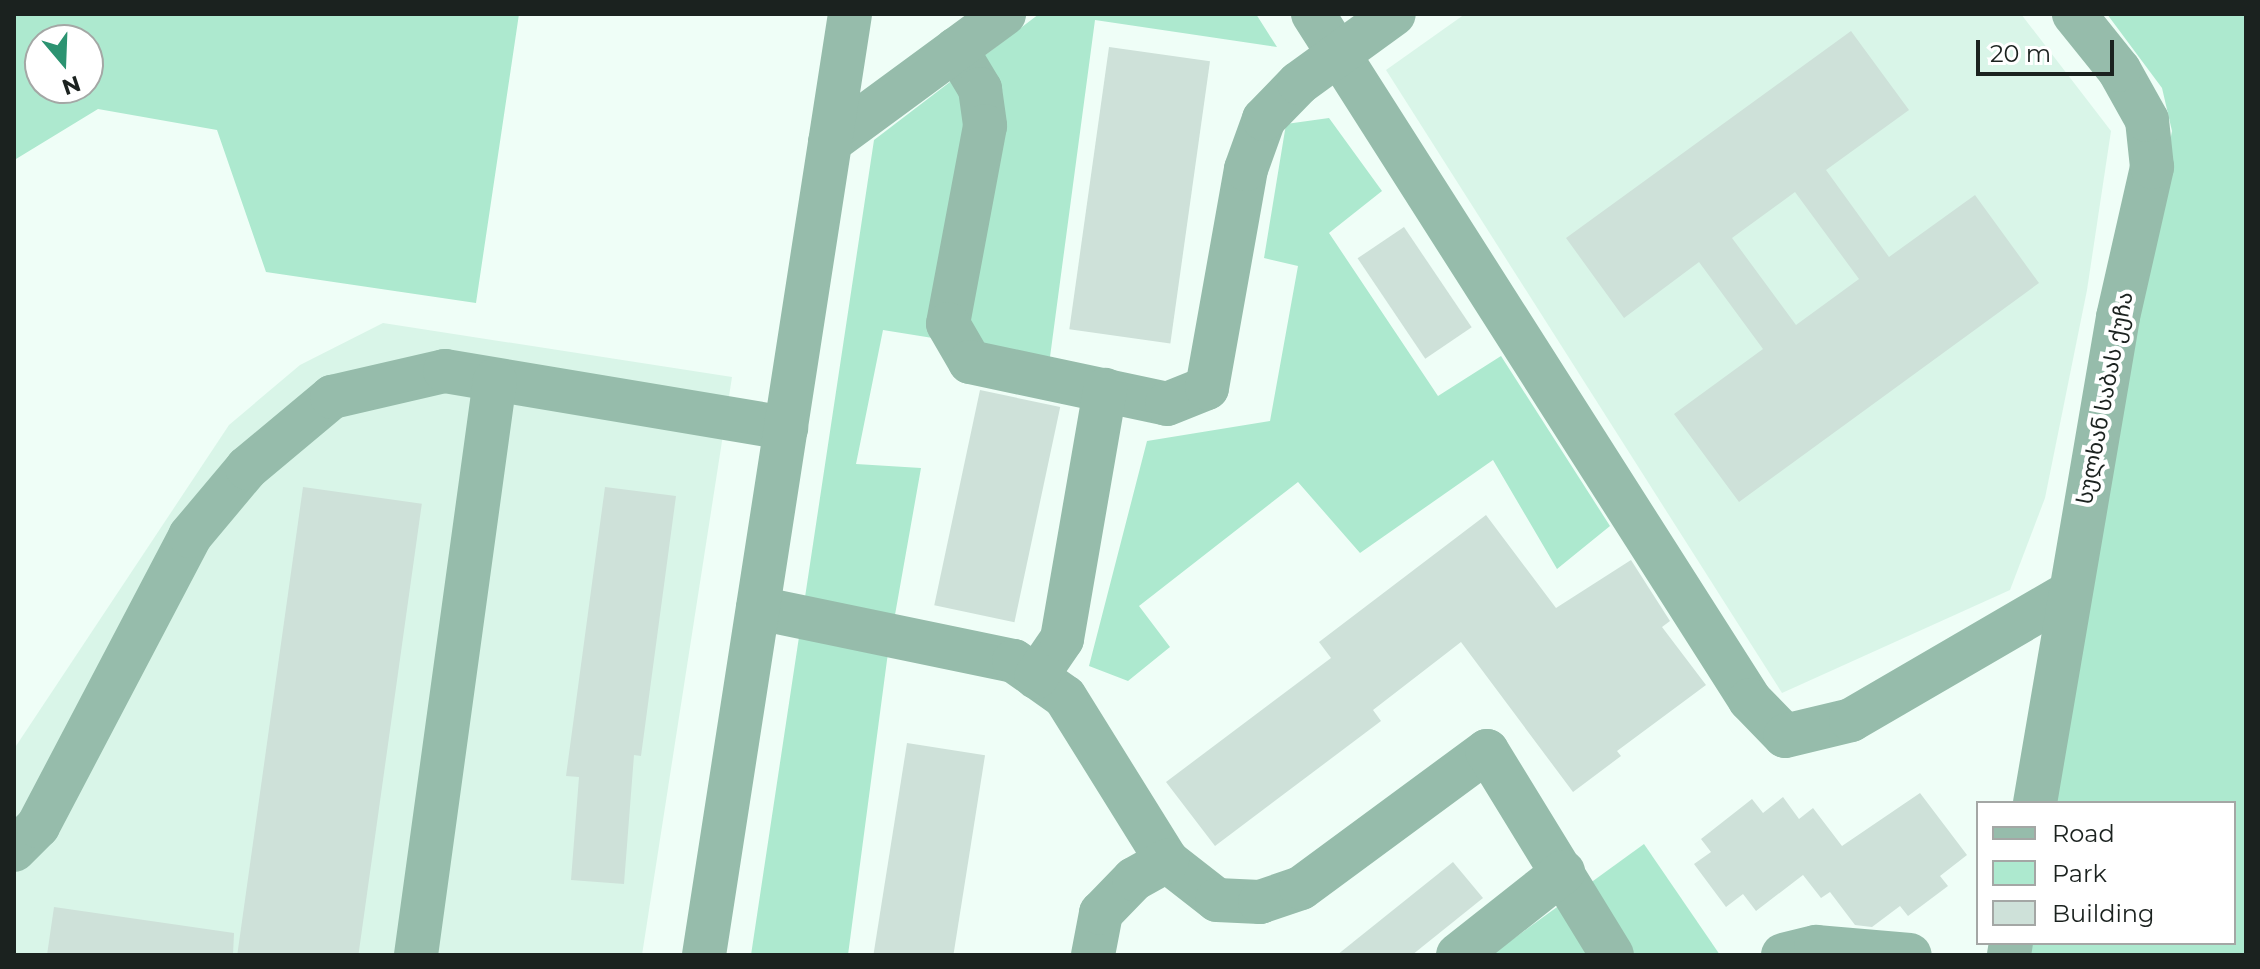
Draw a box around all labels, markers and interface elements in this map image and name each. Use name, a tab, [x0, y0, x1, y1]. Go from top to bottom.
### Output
north arrow	[24, 24, 104, 104]
scale bar	[1980, 24, 2118, 74]
text: 20 m	[1990, 39, 2051, 68]
text: N	[59, 70, 84, 101]
street label: სულხან საბას ქუჩა	[2071, 290, 2139, 506]
legend	[1976, 801, 2236, 945]
text: Road	[2052, 819, 2115, 848]
text: Park	[2052, 859, 2107, 888]
text: Building	[2052, 899, 2155, 928]

